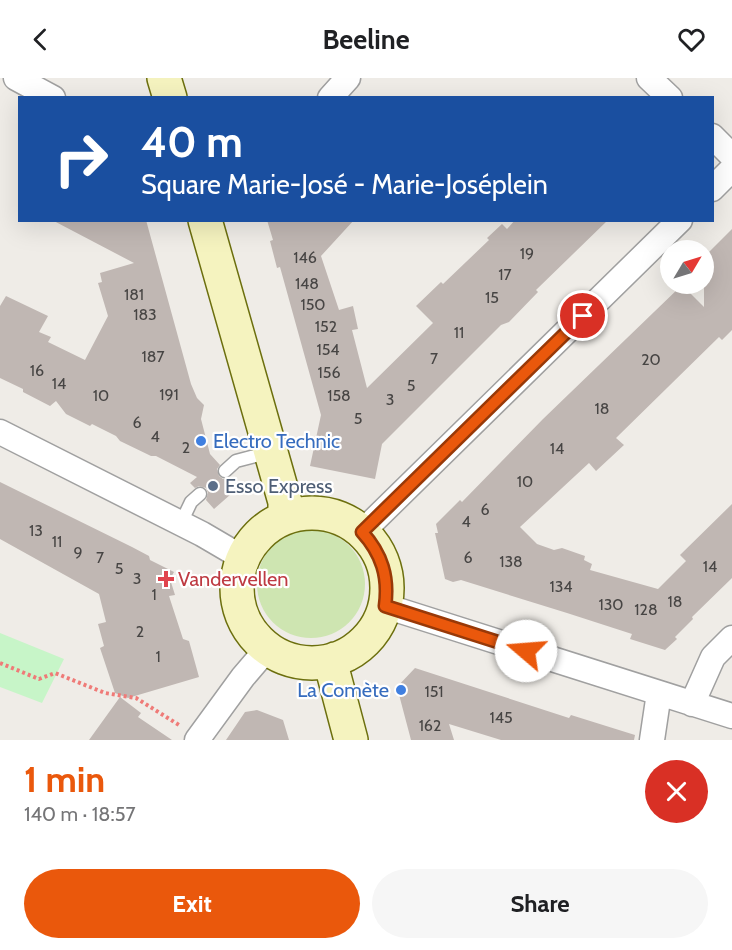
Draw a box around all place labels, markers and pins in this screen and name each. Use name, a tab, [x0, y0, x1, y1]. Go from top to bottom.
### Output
pin	[557, 290, 608, 341]
place label: Electro Technic	[213, 429, 340, 453]
marker: Electro Technic	[194, 434, 208, 448]
place label: Esso Express	[225, 474, 333, 498]
marker: Esso Express	[206, 479, 220, 493]
place label: Vandervellen	[178, 567, 289, 591]
marker: Vandervellen	[159, 572, 173, 586]
place label: La Comète	[297, 678, 389, 702]
marker: La Comète	[394, 683, 408, 697]

